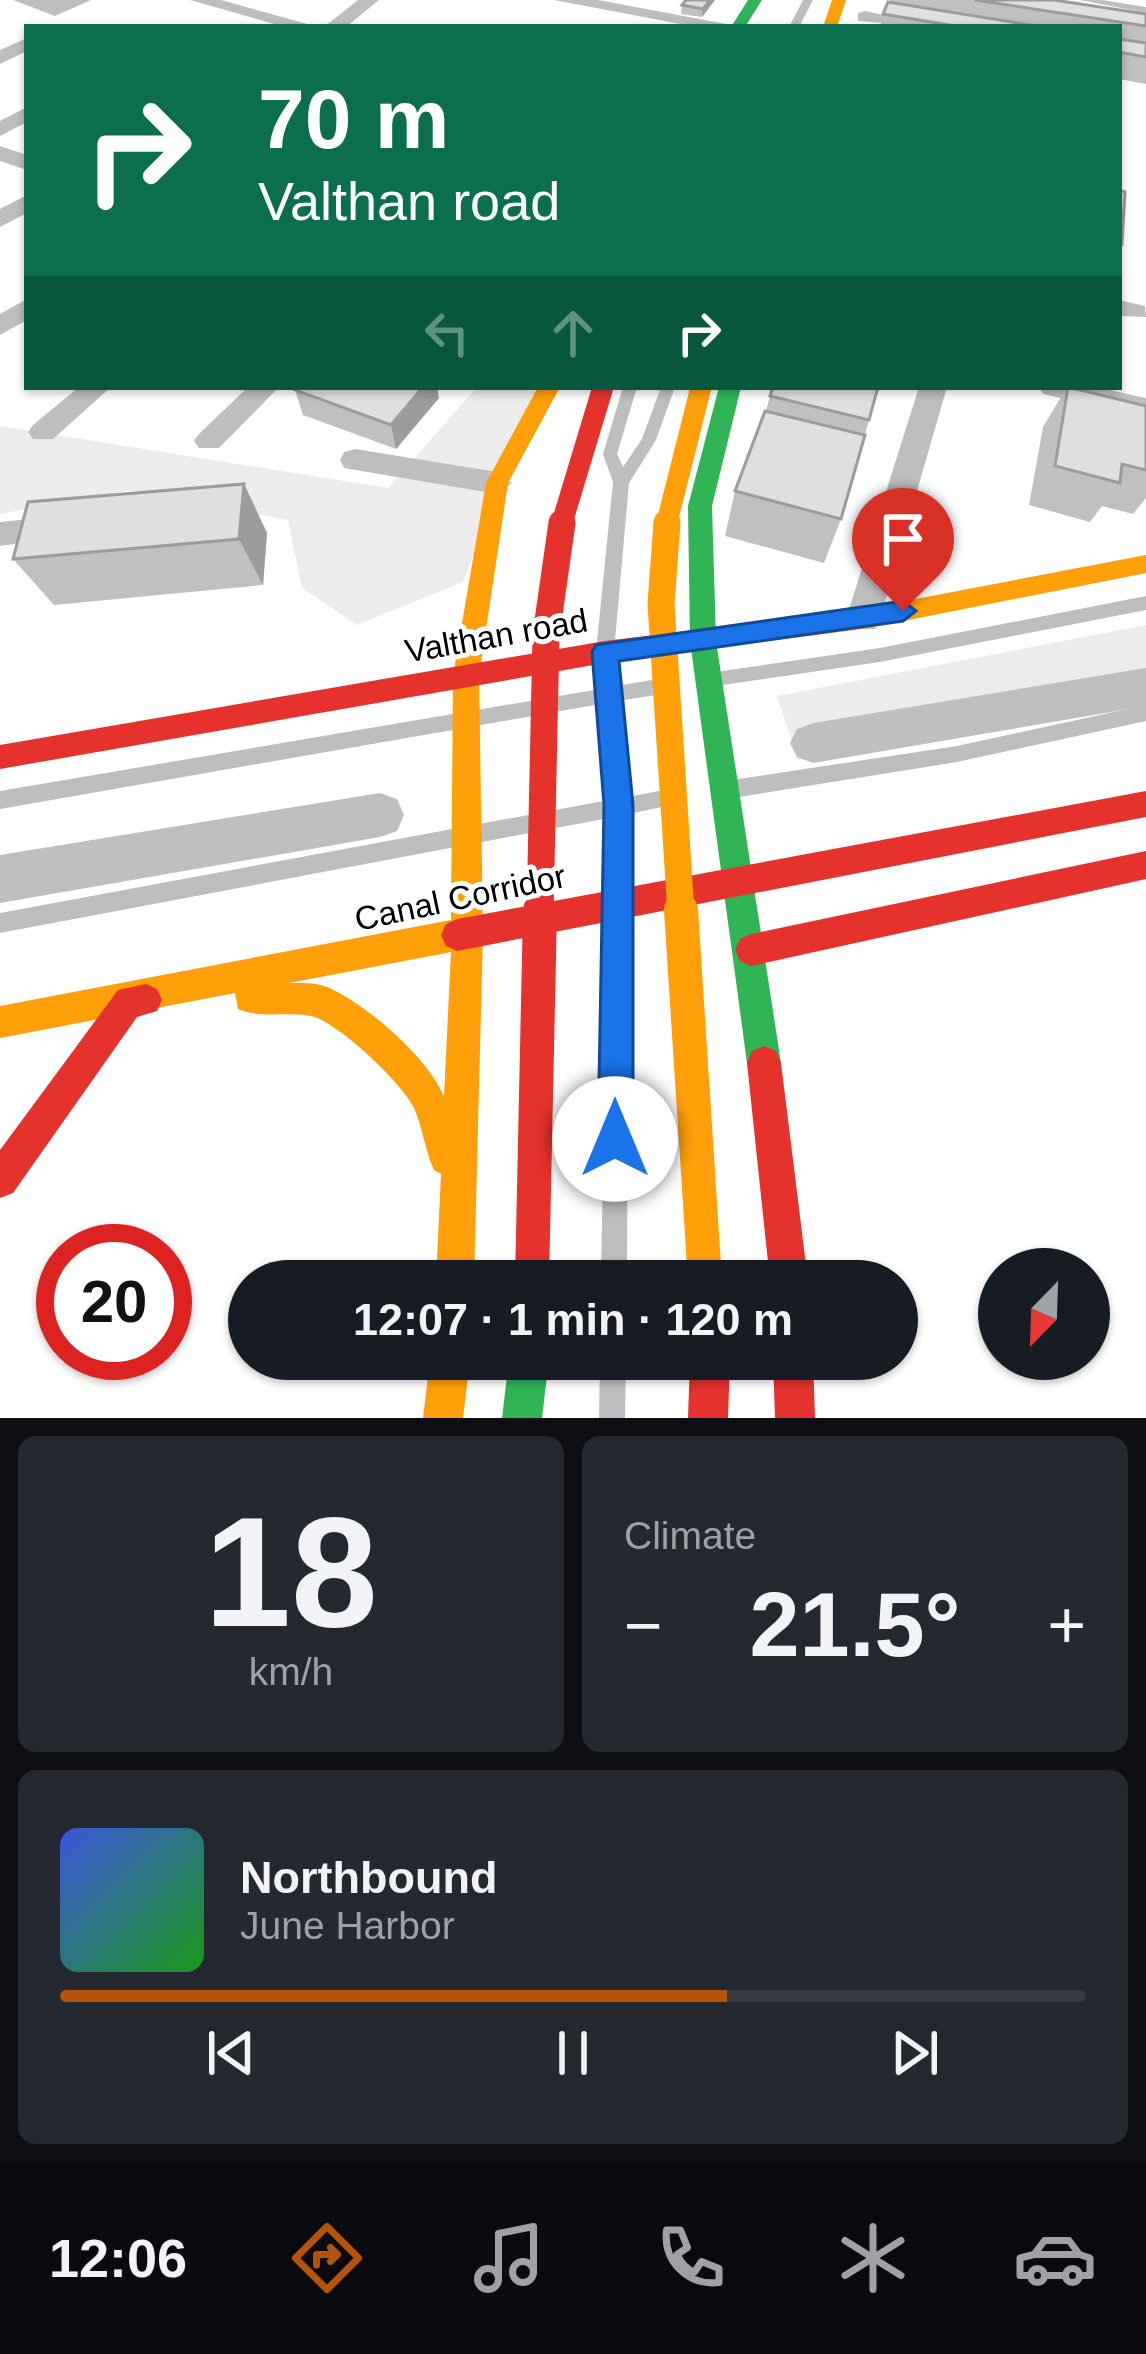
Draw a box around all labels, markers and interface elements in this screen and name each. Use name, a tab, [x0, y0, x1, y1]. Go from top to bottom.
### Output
icon: right	[60, 72, 216, 228]
text: 70 m	[258, 72, 449, 166]
text: Valthan road	[258, 171, 560, 231]
icon: left	[414, 300, 480, 366]
icon: ahead	[540, 300, 606, 366]
icon: right	[666, 300, 732, 366]
pin	[852, 488, 954, 611]
icon: arrive	[870, 506, 936, 572]
street label: Valthan road	[402, 601, 590, 670]
street label: Canal Corridor	[351, 857, 569, 938]
position arrow	[552, 1076, 678, 1202]
speed limit sign: 20	[36, 1224, 192, 1380]
north arrow	[978, 1248, 1110, 1380]
map controls	[978, 1248, 1110, 1380]
text: 12:07 · 1 min · 120 m	[353, 1294, 793, 1345]
text: 18	[204, 1485, 378, 1659]
text: Climate	[624, 1514, 756, 1557]
text: 21.5°	[749, 1575, 961, 1675]
text: −	[624, 1588, 663, 1662]
text: +	[1047, 1588, 1086, 1662]
text: km/h	[249, 1650, 333, 1693]
text: Northbound	[240, 1852, 497, 1903]
text: June Harbor	[240, 1904, 455, 1947]
icon: previous	[198, 2020, 264, 2086]
icon: pause	[540, 2020, 606, 2086]
icon: next	[882, 2020, 948, 2086]
icon: directions	[285, 2216, 369, 2300]
icon: music	[467, 2216, 551, 2300]
icon: phone	[649, 2216, 733, 2300]
icon: climate	[831, 2216, 915, 2300]
icon: car	[1013, 2216, 1097, 2300]
text: 12:06	[49, 2228, 187, 2288]

